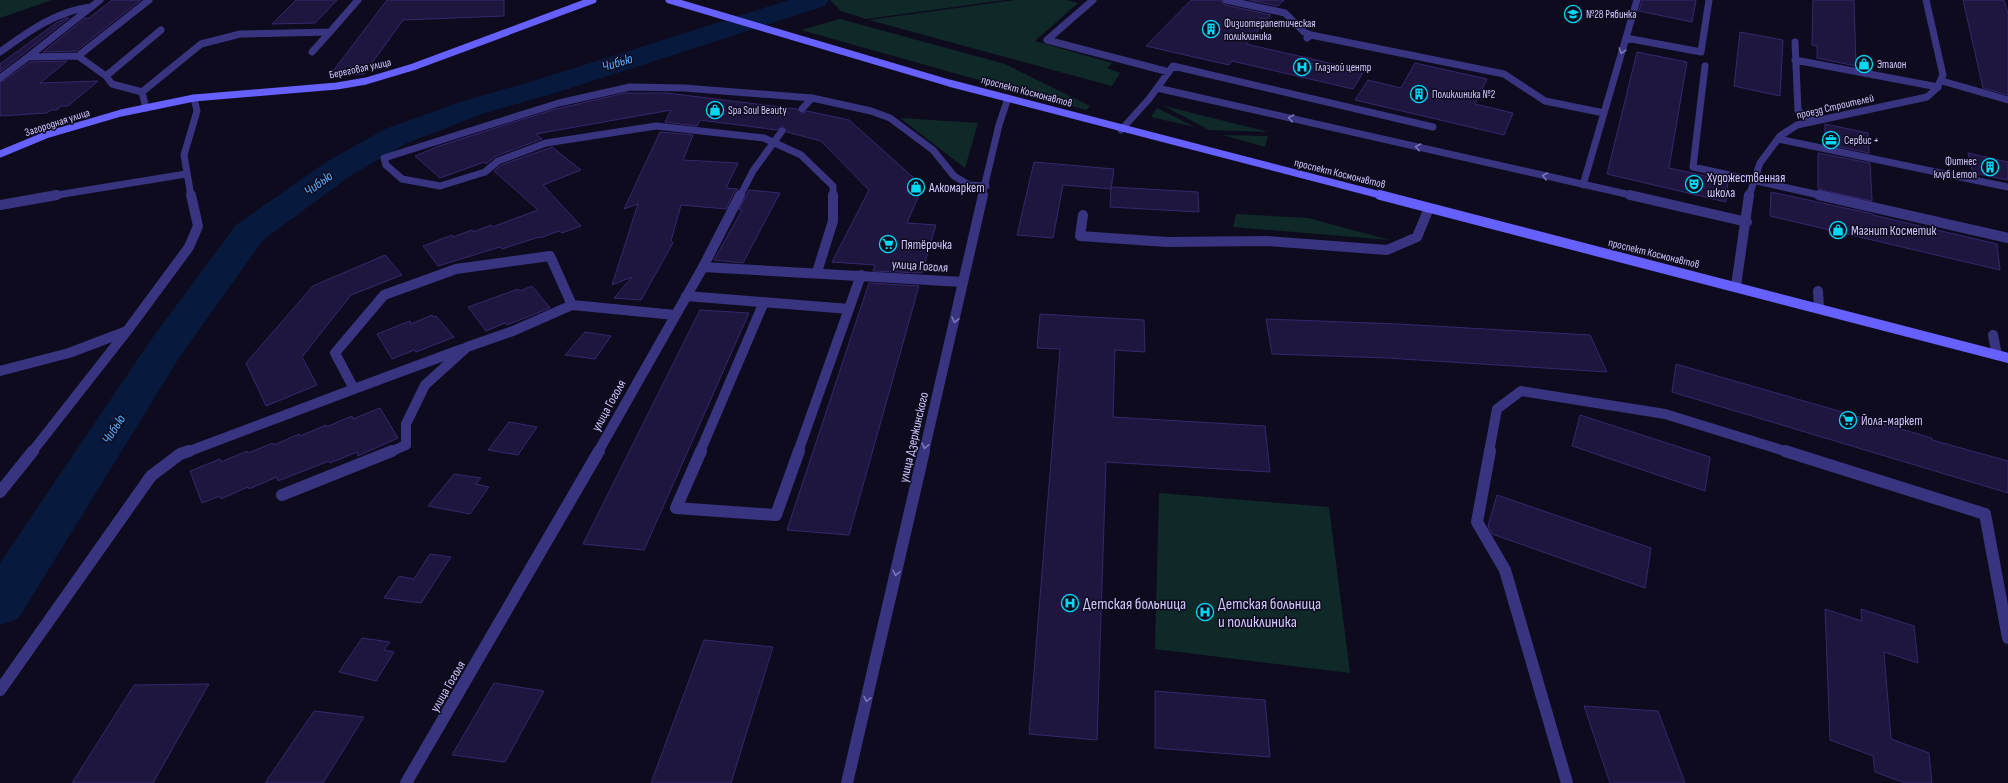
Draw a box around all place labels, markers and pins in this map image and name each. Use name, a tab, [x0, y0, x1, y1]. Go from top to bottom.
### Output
school or university icon: №28 Рябинка	[1563, 4, 1583, 24]
place label: №28 Рябинка	[1586, 8, 1636, 21]
place label: Физиотерапетическая поликлиника	[1224, 17, 1316, 43]
building icon: Физиотерапетическая поликлиника	[1201, 19, 1221, 39]
shop icon: Эталон	[1854, 54, 1874, 74]
hospital icon: Глазной центр	[1292, 57, 1312, 77]
place label: Эталон	[1877, 58, 1906, 71]
place label: Глазной центр	[1315, 61, 1371, 74]
building icon: Поликлиника №2	[1409, 84, 1429, 104]
place label: Поликлиника №2	[1432, 88, 1496, 101]
shop icon: Spa Soul Beauty	[705, 100, 725, 120]
place label: Spa Soul Beauty	[728, 104, 787, 117]
office icon: Сервис +	[1821, 130, 1841, 150]
place label: Сервис +	[1844, 134, 1879, 147]
place label: Фитнес клуб Lemon	[1934, 155, 1977, 181]
building icon: Фитнес клуб Lemon	[1980, 157, 2000, 177]
place label: Художественная школа	[1706, 170, 1785, 201]
theatre icon: Художественная школа	[1684, 174, 1704, 194]
shop icon: Алкомаркет	[906, 177, 926, 197]
place label: Алкомаркет	[928, 180, 985, 196]
shop icon: Магнит Косметик	[1828, 220, 1848, 240]
place label: Магнит Косметик	[1851, 223, 1936, 239]
supermarket icon: Пятёрочка	[878, 234, 898, 254]
place label: Пятёрочка	[901, 237, 952, 253]
supermarket icon: Йола-маркет	[1838, 410, 1858, 430]
place label: Йола-маркет	[1861, 413, 1923, 429]
hospital icon: Детская больница	[1060, 593, 1080, 613]
place label: Детская больница	[1083, 595, 1186, 614]
place label: Детская больница и поликлиника	[1218, 595, 1321, 632]
hospital icon: Детская больница и поликлиника	[1195, 602, 1215, 622]

